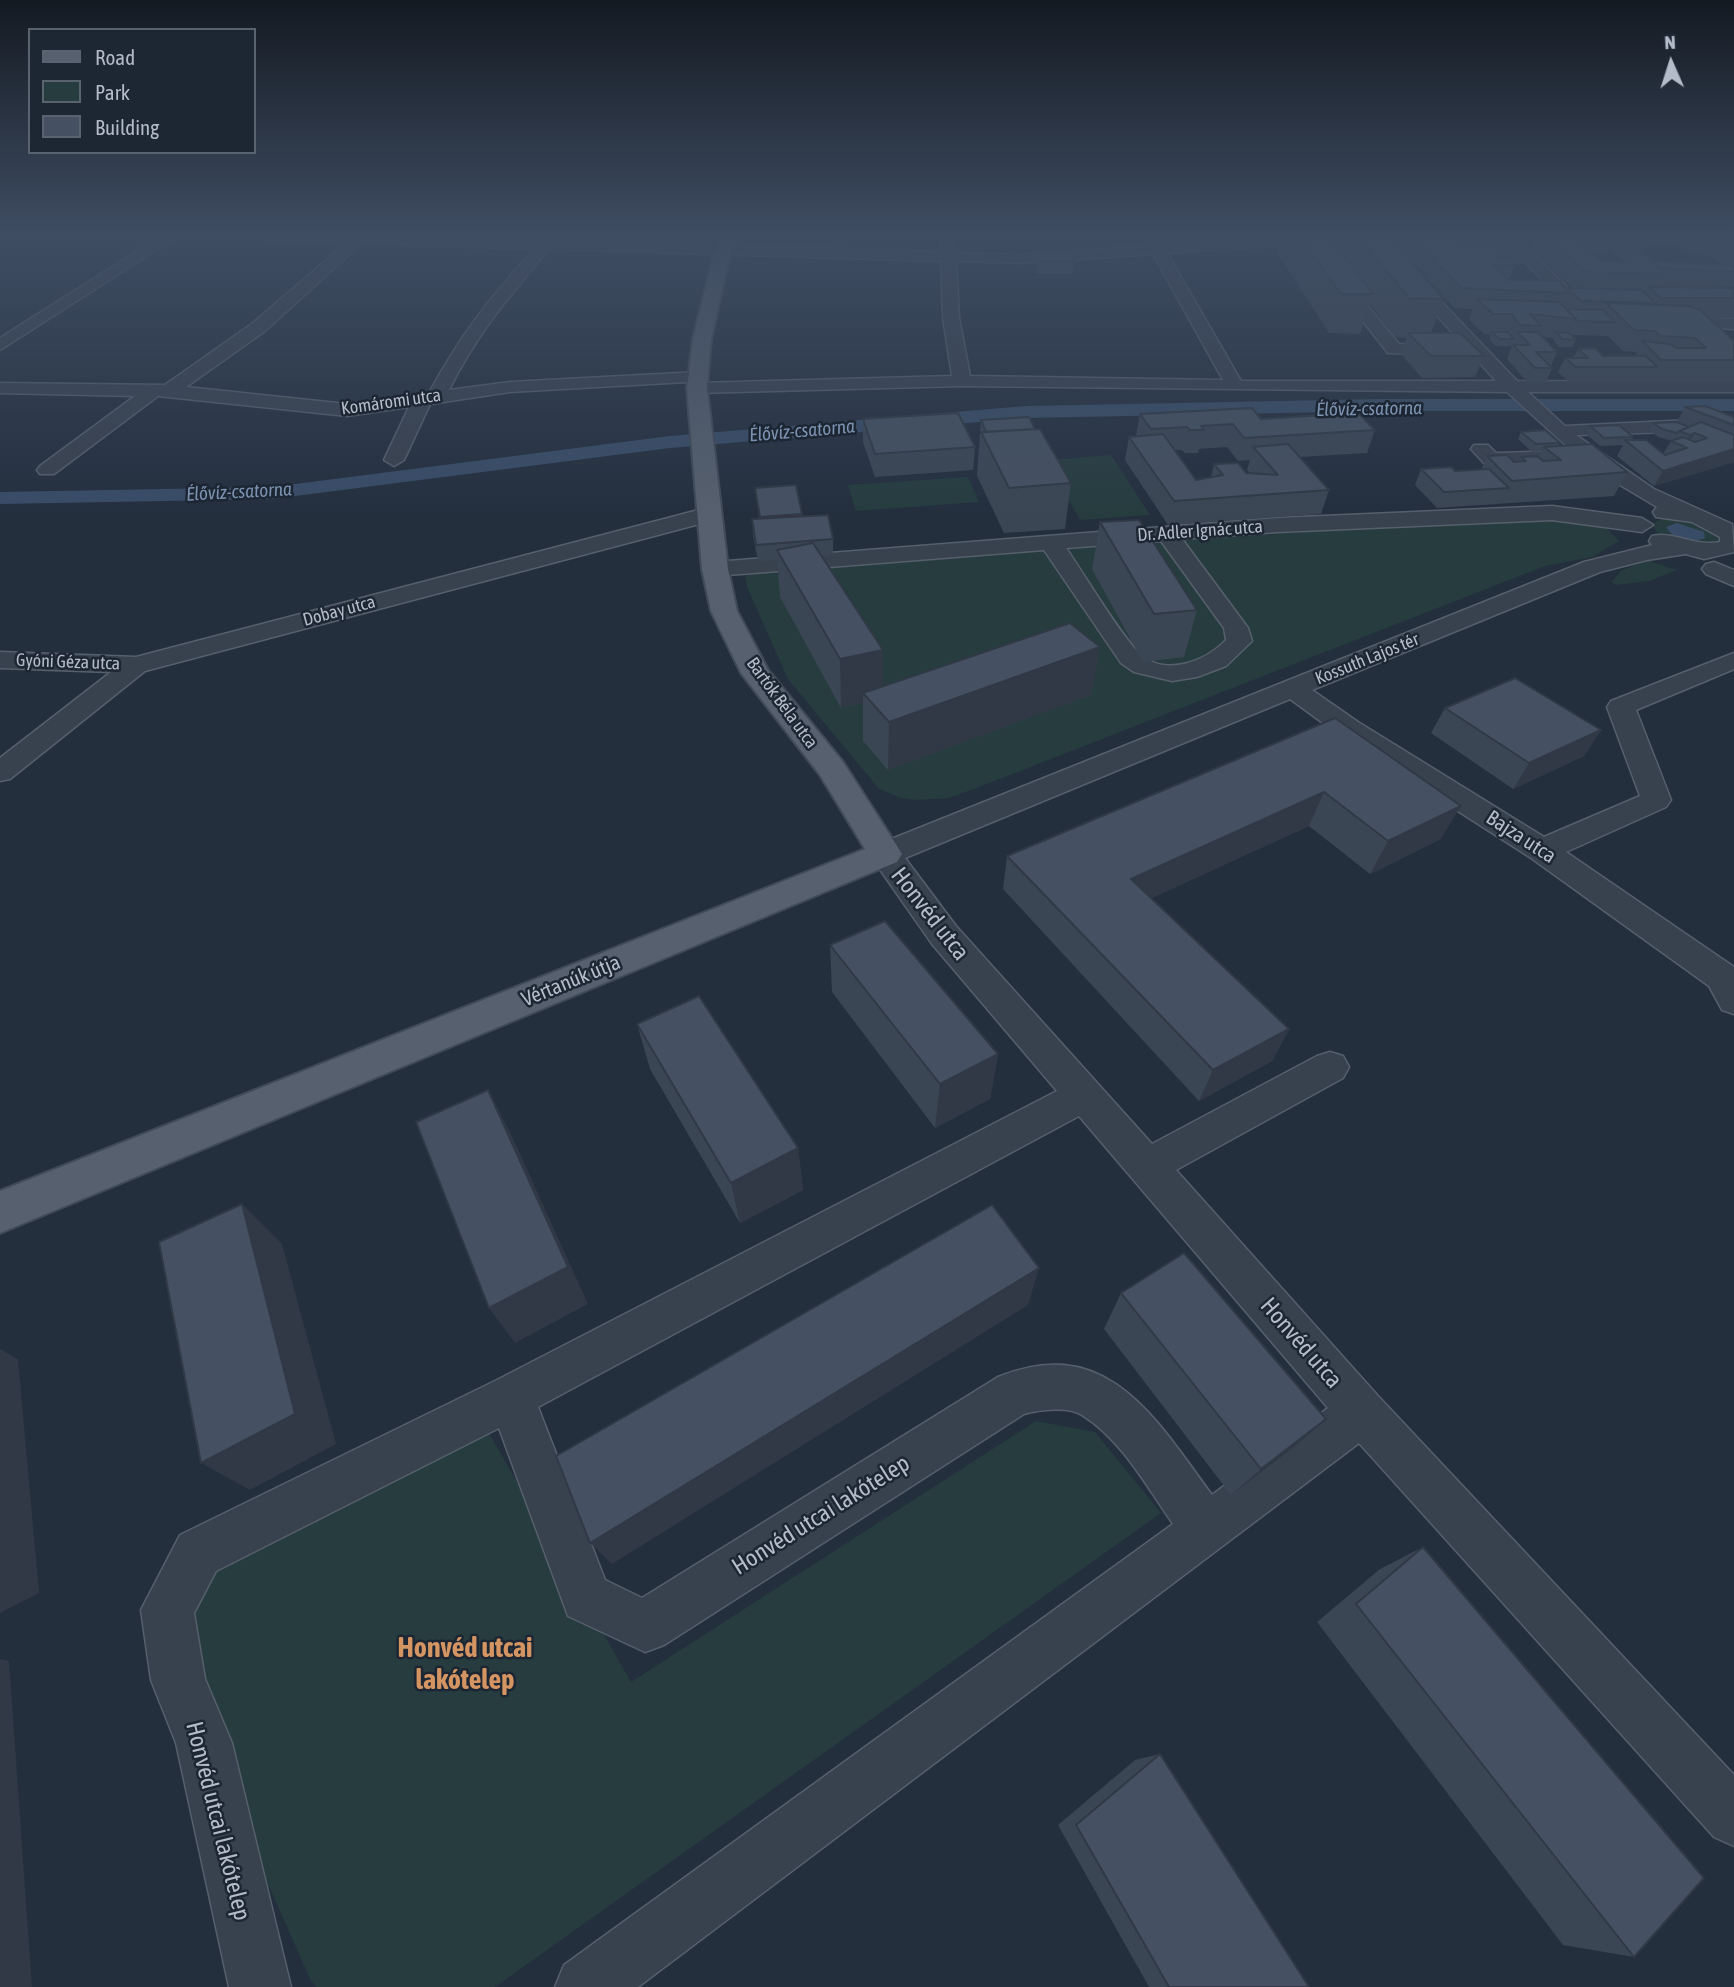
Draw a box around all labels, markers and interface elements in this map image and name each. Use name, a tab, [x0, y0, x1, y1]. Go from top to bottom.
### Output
legend	[28, 28, 256, 154]
north arrow	[1636, 28, 1706, 98]
text: N	[1664, 31, 1676, 53]
text: Road	[95, 45, 135, 69]
text: Park	[95, 80, 130, 104]
text: Building	[95, 115, 159, 139]
street label: Komáromi utca	[340, 384, 442, 420]
water label: Élővíz-csatorna	[1316, 397, 1422, 421]
water label: Élővíz-csatorna	[748, 415, 856, 447]
water label: Élővíz-csatorna	[186, 478, 292, 506]
street label: Dr. Adler Ignác utca	[1137, 516, 1263, 546]
street label: Dobay utca	[300, 591, 378, 631]
street label: Kossuth Lajos tér	[1312, 628, 1422, 690]
street label: Gyóni Géza utca	[15, 649, 121, 675]
street label: Bartók Béla utca	[742, 653, 822, 753]
street label: Bajza utca	[1481, 805, 1561, 869]
street label: Honvéd utca	[885, 862, 975, 966]
street label: Vértanúk útja	[518, 950, 624, 1012]
street label: Honvéd utca	[1254, 1292, 1348, 1394]
street label: Honvéd utcai lakótelep	[727, 1449, 915, 1581]
district label: Honvéd utcai lakótelep	[397, 1631, 533, 1697]
street label: Honvéd utcai lakótelep	[179, 1719, 257, 1923]

